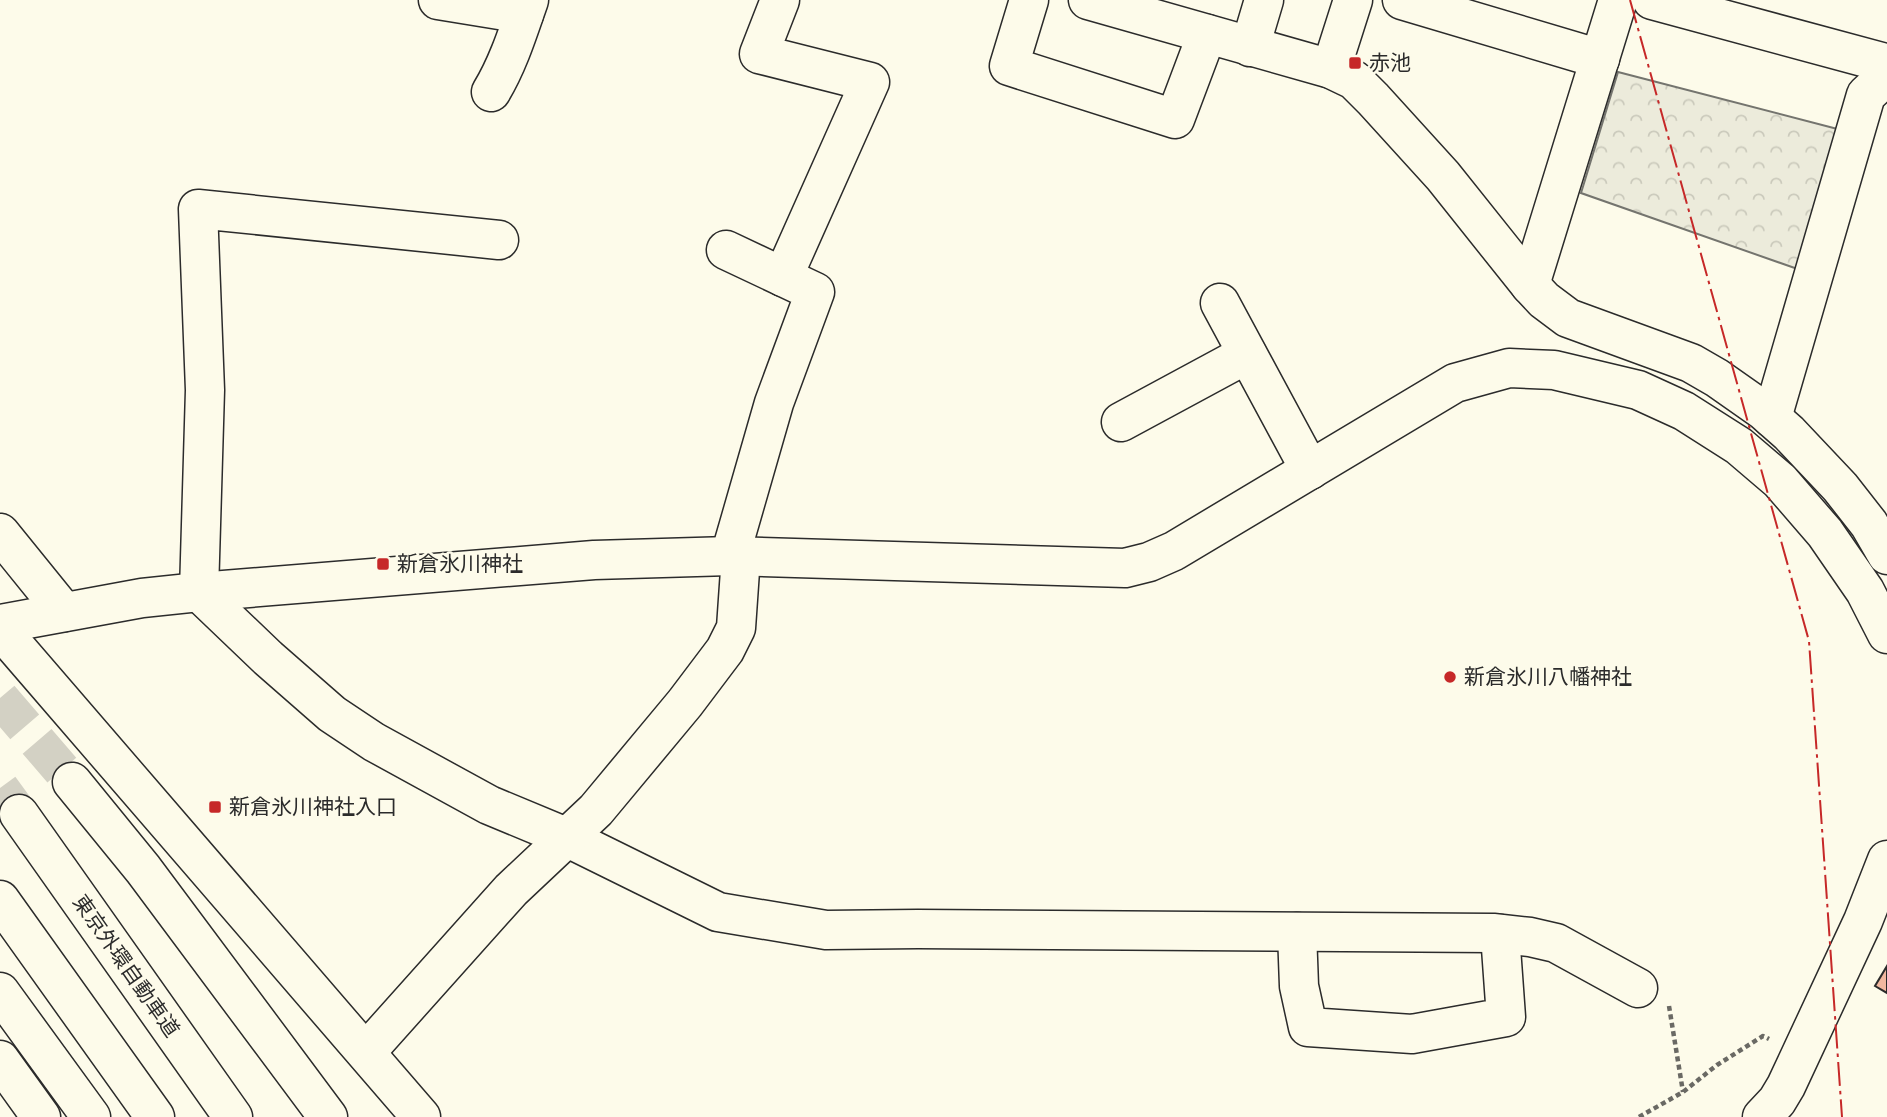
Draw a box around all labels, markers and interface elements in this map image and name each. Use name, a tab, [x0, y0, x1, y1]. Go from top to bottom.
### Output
place label: 赤池	[1369, 48, 1411, 77]
marker: 赤池	[1347, 55, 1363, 71]
place label: 新倉氷川神社	[397, 549, 523, 578]
marker: 新倉氷川神社	[375, 556, 391, 572]
place label: 新倉氷川八幡神社	[1464, 662, 1632, 691]
marker: 新倉氷川八幡神社	[1442, 669, 1458, 685]
place label: 新倉氷川神社入口	[229, 792, 397, 821]
marker: 新倉氷川神社入口	[207, 799, 223, 815]
street label: 東京外環自動車道	[66, 889, 186, 1043]

